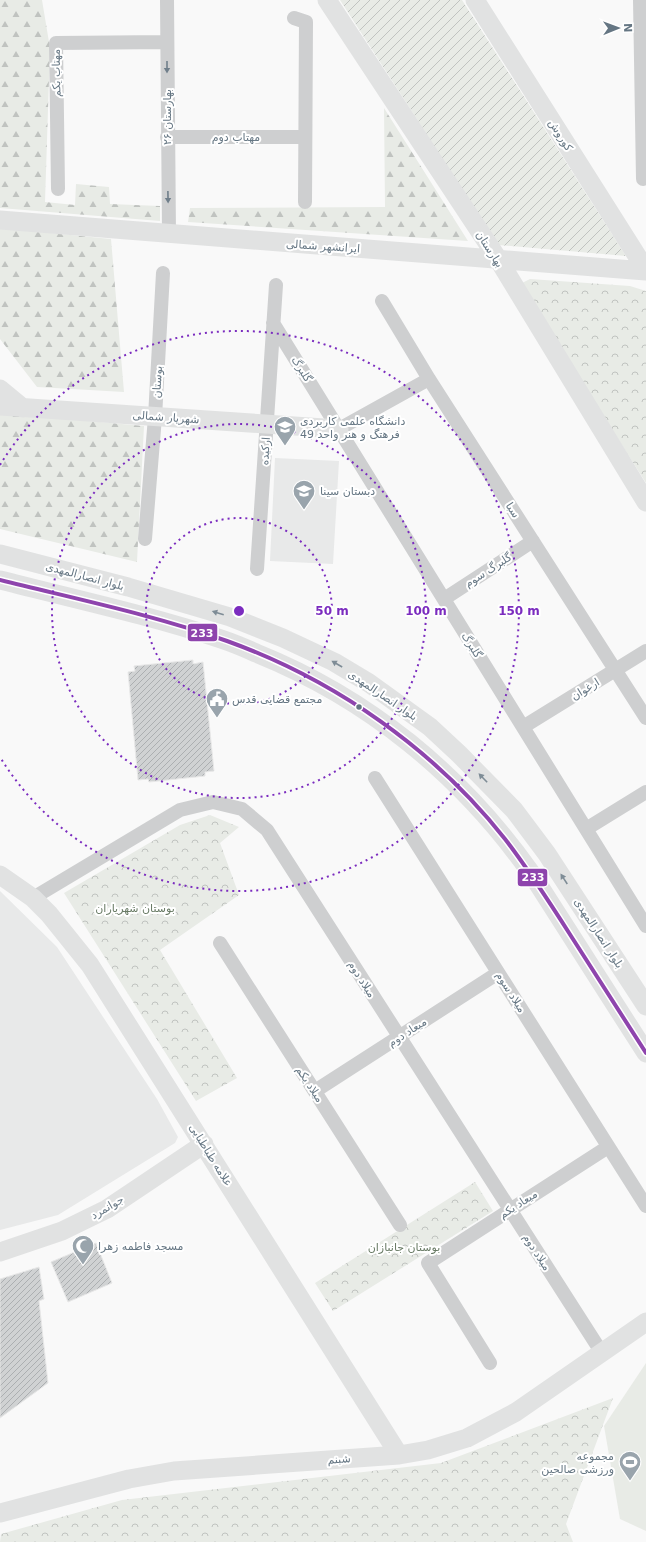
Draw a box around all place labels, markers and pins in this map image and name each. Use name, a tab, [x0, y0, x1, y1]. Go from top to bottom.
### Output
school or university icon: دانشگاه علمی کاربردی فرهتگ و هنر واحد 49	[272, 414, 298, 447]
place label: دانشگاه علمی کاربردی فرهتگ و هنر واحد 49	[300, 415, 405, 441]
school or university icon: دبستان سینا	[291, 478, 317, 511]
place label: دبستان سینا	[320, 485, 375, 498]
centre of rings	[232, 604, 246, 618]
public building icon: مجتمع قضایی قدس	[204, 686, 230, 719]
place label: مجتمع قضایی قدس	[232, 693, 322, 706]
unlabelled marker	[354, 702, 364, 712]
mosque icon: مسجد فاطمه زهرا	[70, 1233, 96, 1266]
place label: مسجد فاطمه زهرا	[98, 1240, 184, 1253]
sports icon: مجموعه ورزشی صالحین	[617, 1449, 643, 1482]
place label: مجموعه ورزشی صالحین	[541, 1450, 614, 1476]

